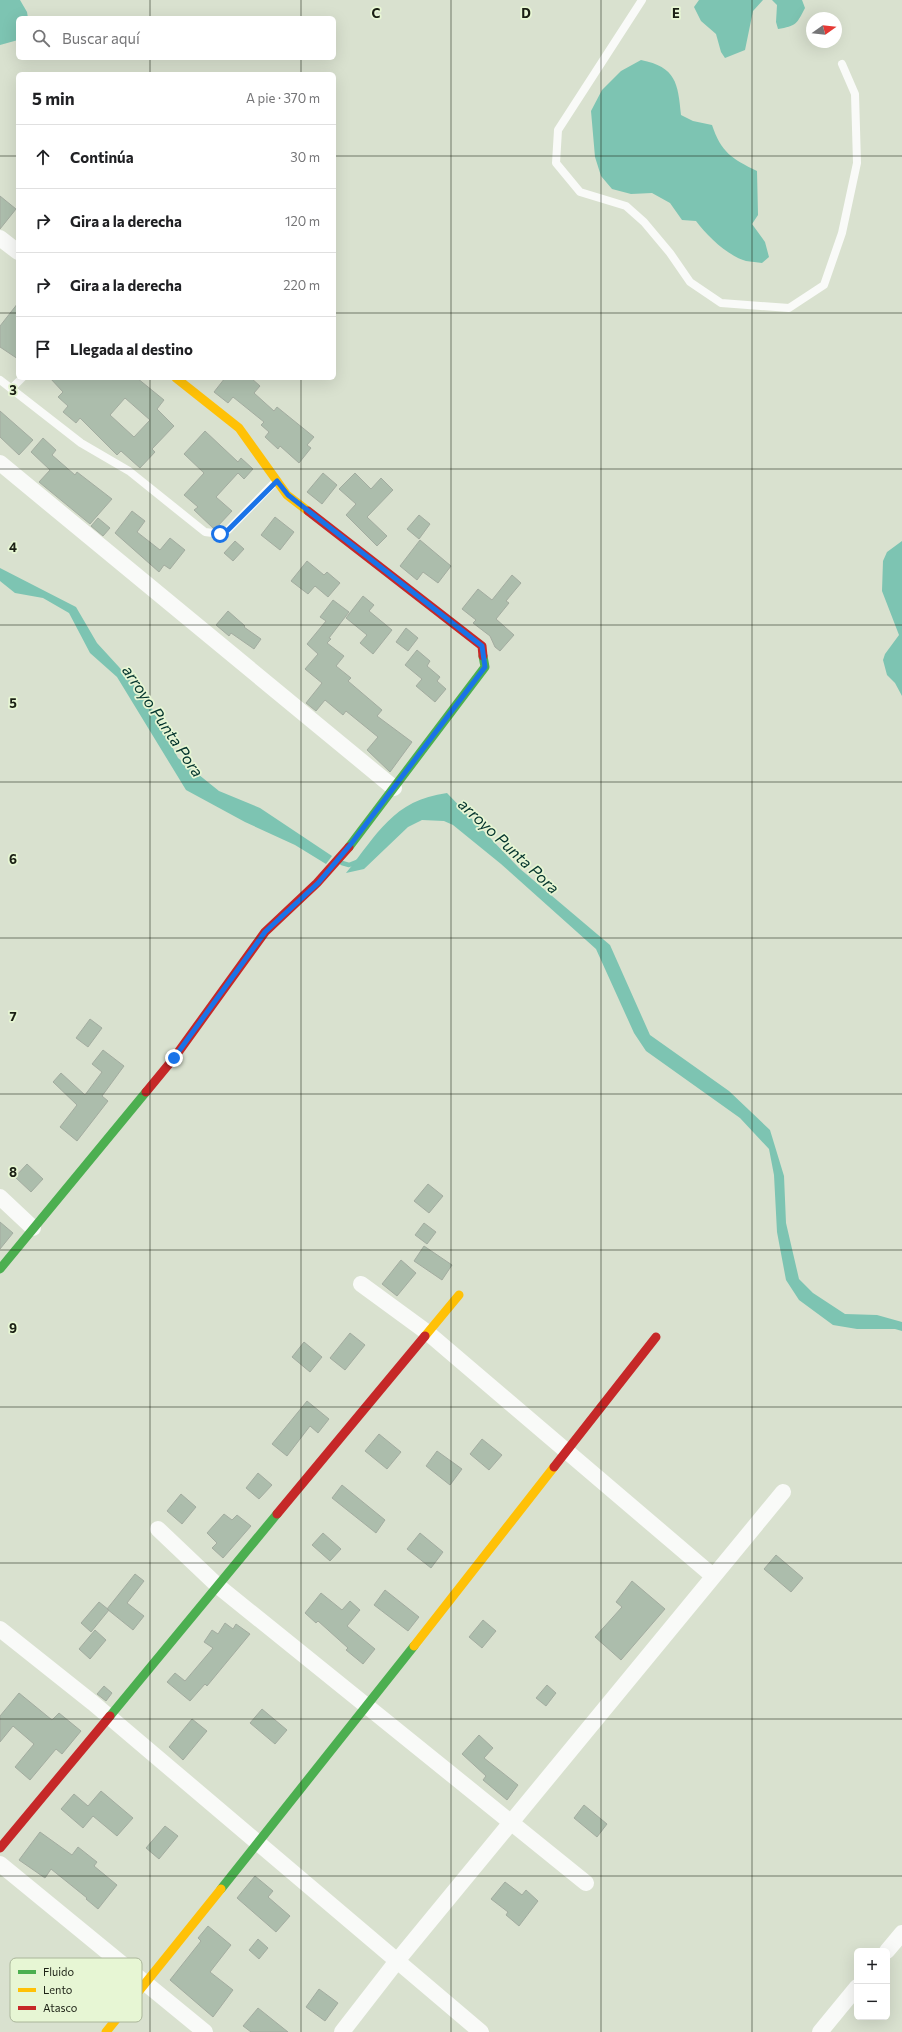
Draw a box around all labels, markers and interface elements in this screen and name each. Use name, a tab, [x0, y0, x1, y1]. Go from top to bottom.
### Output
text: C	[372, 5, 381, 21]
text: D	[521, 5, 531, 21]
text: E	[672, 5, 680, 21]
north arrow	[806, 12, 842, 48]
search box	[16, 16, 336, 60]
icon: search	[30, 27, 52, 49]
text: Buscar aquí	[62, 29, 140, 47]
text: 5 min	[32, 88, 75, 109]
text: A pie · 370 m	[246, 90, 320, 106]
icon: ahead	[32, 146, 54, 168]
text: Continúa	[70, 148, 134, 166]
text: 30 m	[290, 149, 320, 165]
icon: right	[32, 210, 54, 232]
text: Gira a la derecha	[70, 212, 182, 230]
text: 120 m	[285, 213, 320, 229]
icon: right	[32, 274, 54, 296]
text: Gira a la derecha	[70, 276, 182, 294]
text: 220 m	[283, 277, 320, 293]
icon: arrive	[32, 338, 54, 360]
text: Llegada al destino	[70, 340, 193, 358]
text: 3	[9, 382, 17, 398]
route start	[211, 525, 229, 543]
text: 4	[9, 539, 17, 555]
water label: arroyo Punta Pora	[119, 661, 208, 780]
text: 5	[9, 695, 17, 711]
water label: arroyo Punta Pora	[455, 794, 564, 897]
text: 6	[9, 851, 17, 867]
text: 7	[9, 1008, 17, 1024]
route end	[165, 1049, 183, 1067]
text: 8	[9, 1164, 17, 1180]
text: 9	[9, 1320, 17, 1336]
map controls	[854, 1948, 890, 2020]
button: +	[854, 1948, 890, 1984]
legend	[10, 1958, 142, 2022]
text: Fluido	[43, 1965, 74, 1978]
text: Lento	[43, 1983, 73, 1996]
button: −	[854, 1984, 890, 2020]
text: Atasco	[43, 2001, 78, 2014]

